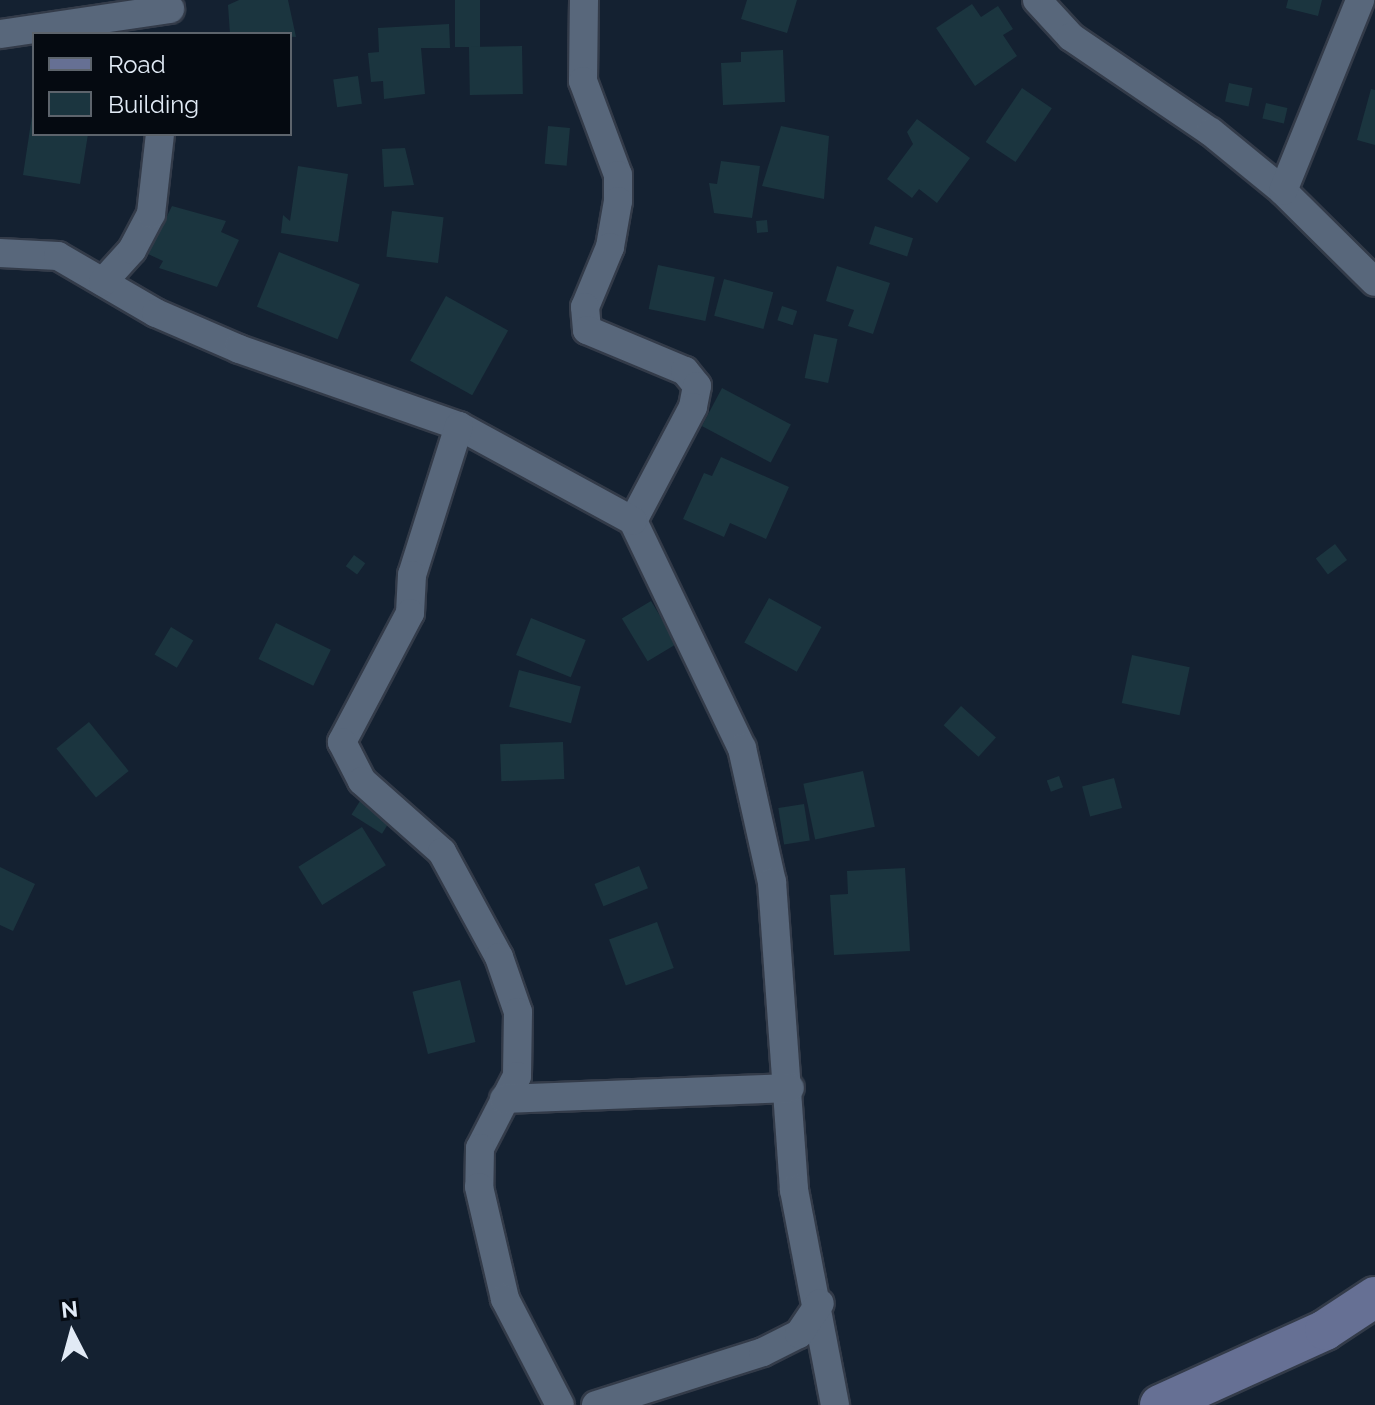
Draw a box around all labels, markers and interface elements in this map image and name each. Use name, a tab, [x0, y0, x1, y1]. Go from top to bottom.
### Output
legend	[32, 32, 292, 136]
text: Road	[108, 50, 166, 79]
text: Building	[108, 90, 199, 119]
north arrow	[32, 1293, 112, 1373]
text: N	[60, 1295, 79, 1323]

